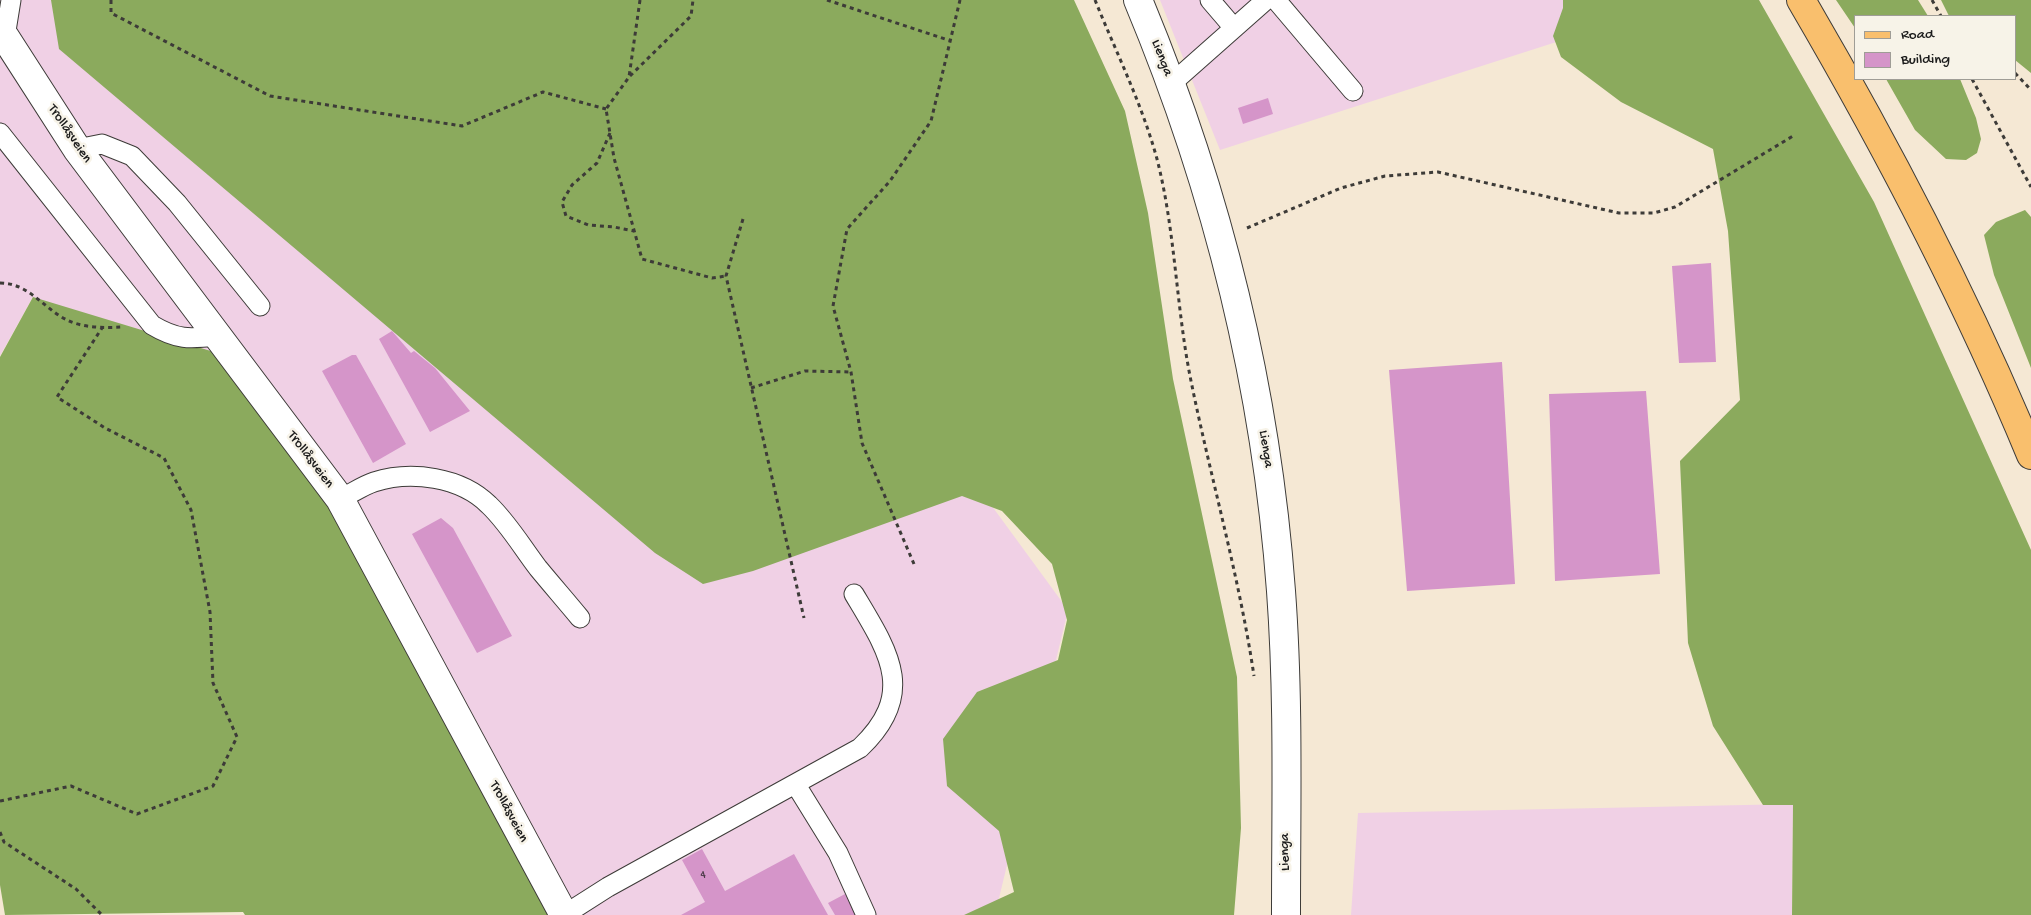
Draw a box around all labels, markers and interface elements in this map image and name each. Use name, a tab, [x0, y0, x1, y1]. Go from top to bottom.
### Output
legend	[1854, 15, 2016, 80]
text: Road	[1901, 26, 1934, 44]
street label: Lienga	[1146, 37, 1176, 79]
text: Building	[1901, 51, 1950, 69]
street label: Trollåsveien	[43, 102, 95, 166]
street label: Trollåsveien	[283, 428, 337, 492]
street label: Lienga	[1254, 429, 1276, 469]
street label: Trollåsveien	[485, 778, 531, 846]
street label: Lienga	[1278, 833, 1294, 871]
house number: 4	[700, 868, 706, 882]

